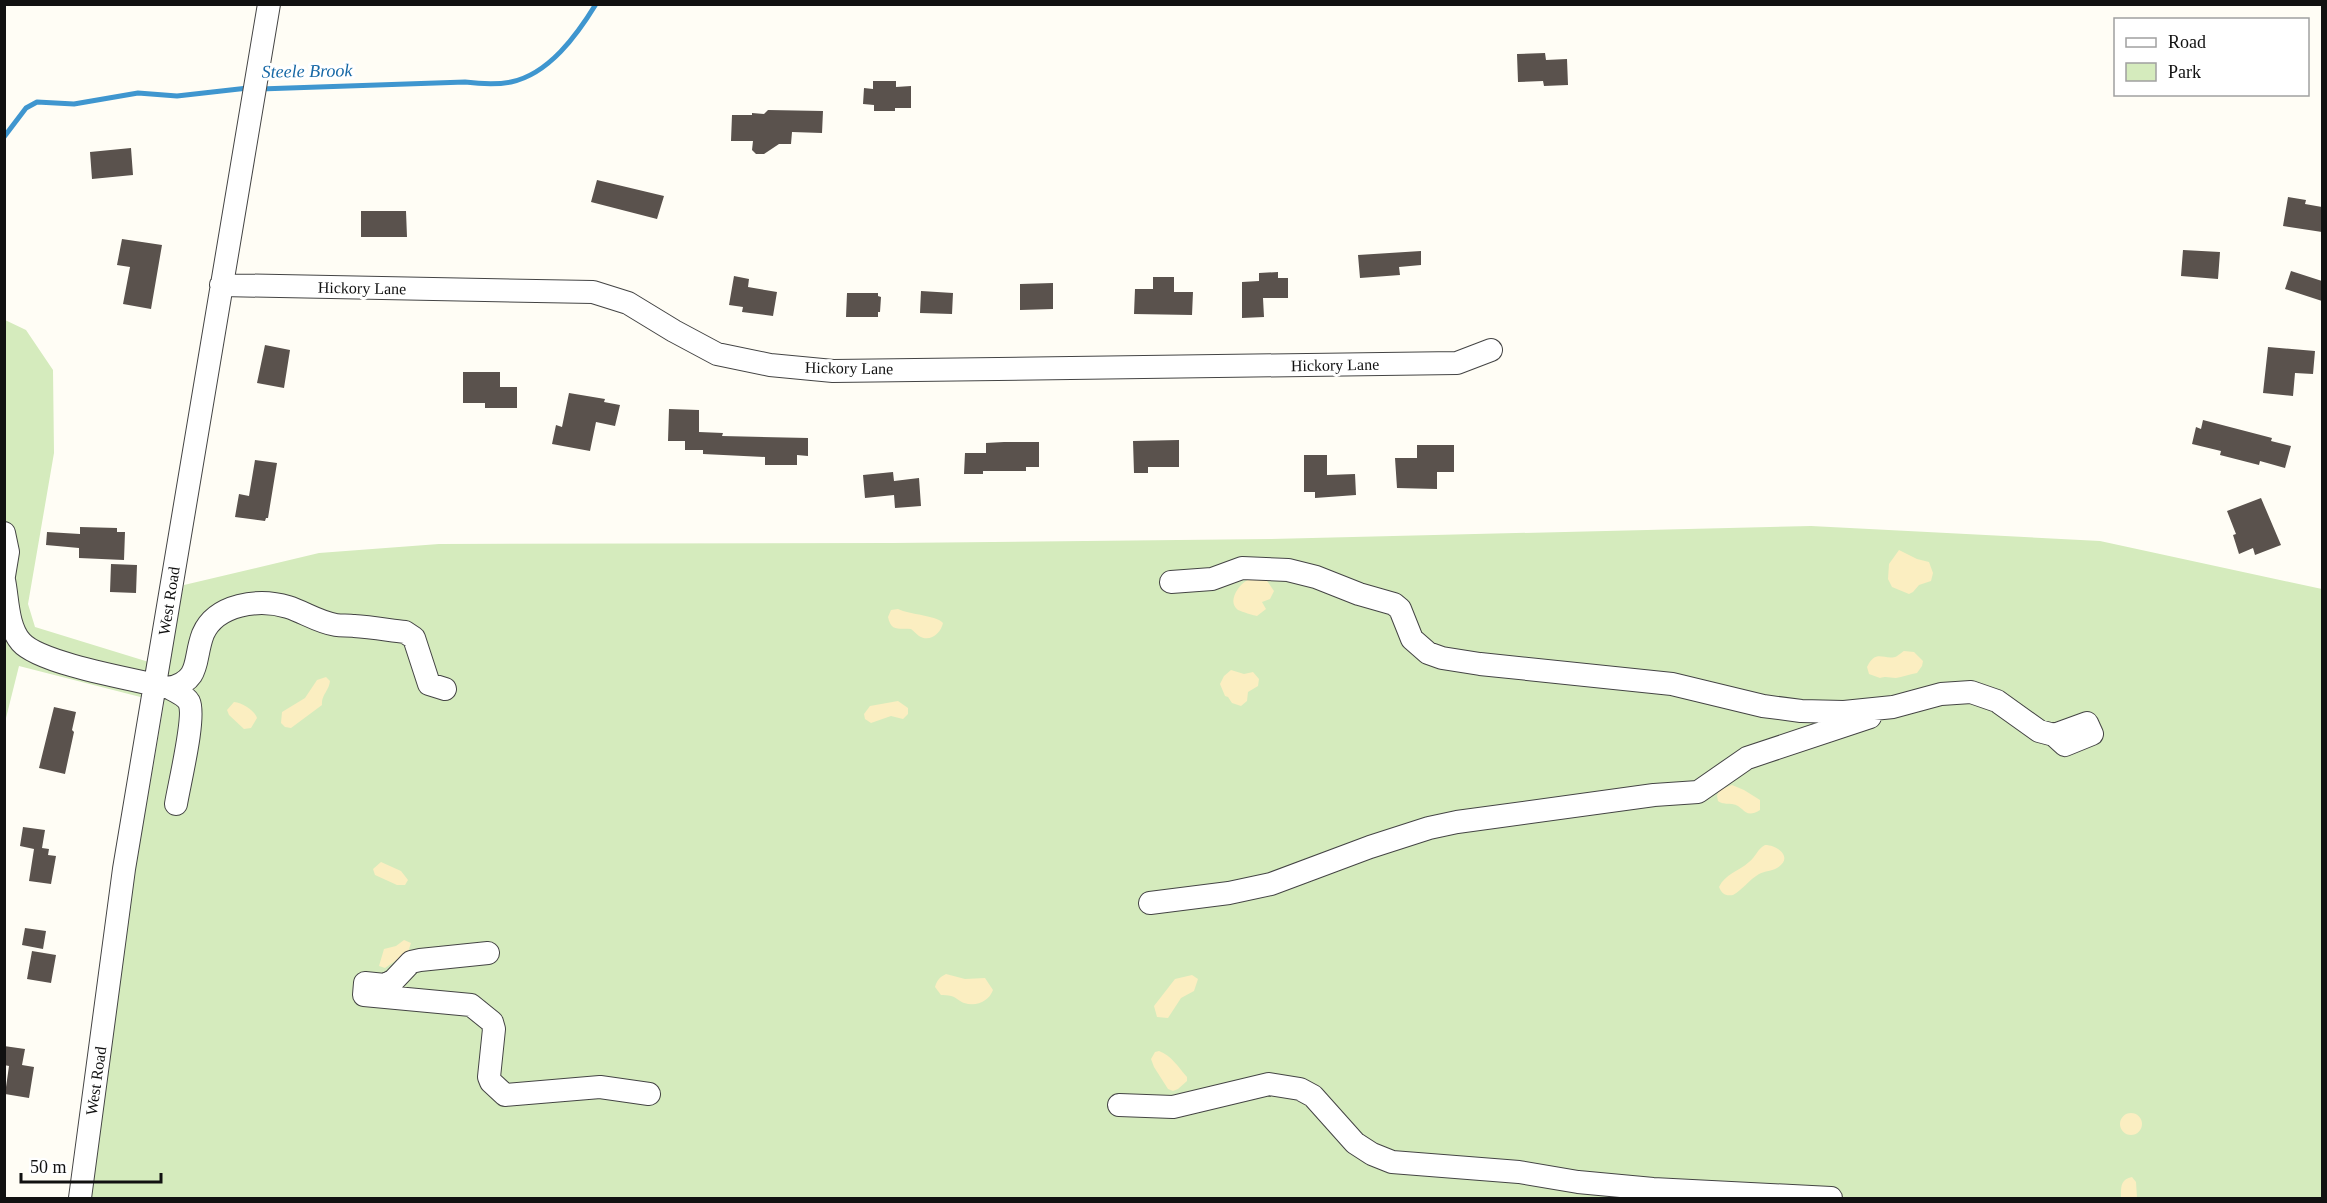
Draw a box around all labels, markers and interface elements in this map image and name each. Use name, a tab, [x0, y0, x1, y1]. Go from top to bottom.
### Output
legend	[2114, 18, 2309, 96]
text: Road	[2168, 32, 2206, 52]
water label: Steele Brook	[261, 60, 354, 82]
text: Park	[2168, 62, 2201, 82]
street label: Hickory Lane	[318, 279, 406, 298]
street label: Hickory Lane	[1291, 356, 1379, 375]
street label: Hickory Lane	[805, 359, 893, 378]
street label: West Road	[155, 565, 183, 637]
street label: West Road	[83, 1045, 109, 1117]
scale bar	[21, 1146, 160, 1184]
text: 50 m	[30, 1157, 67, 1177]

